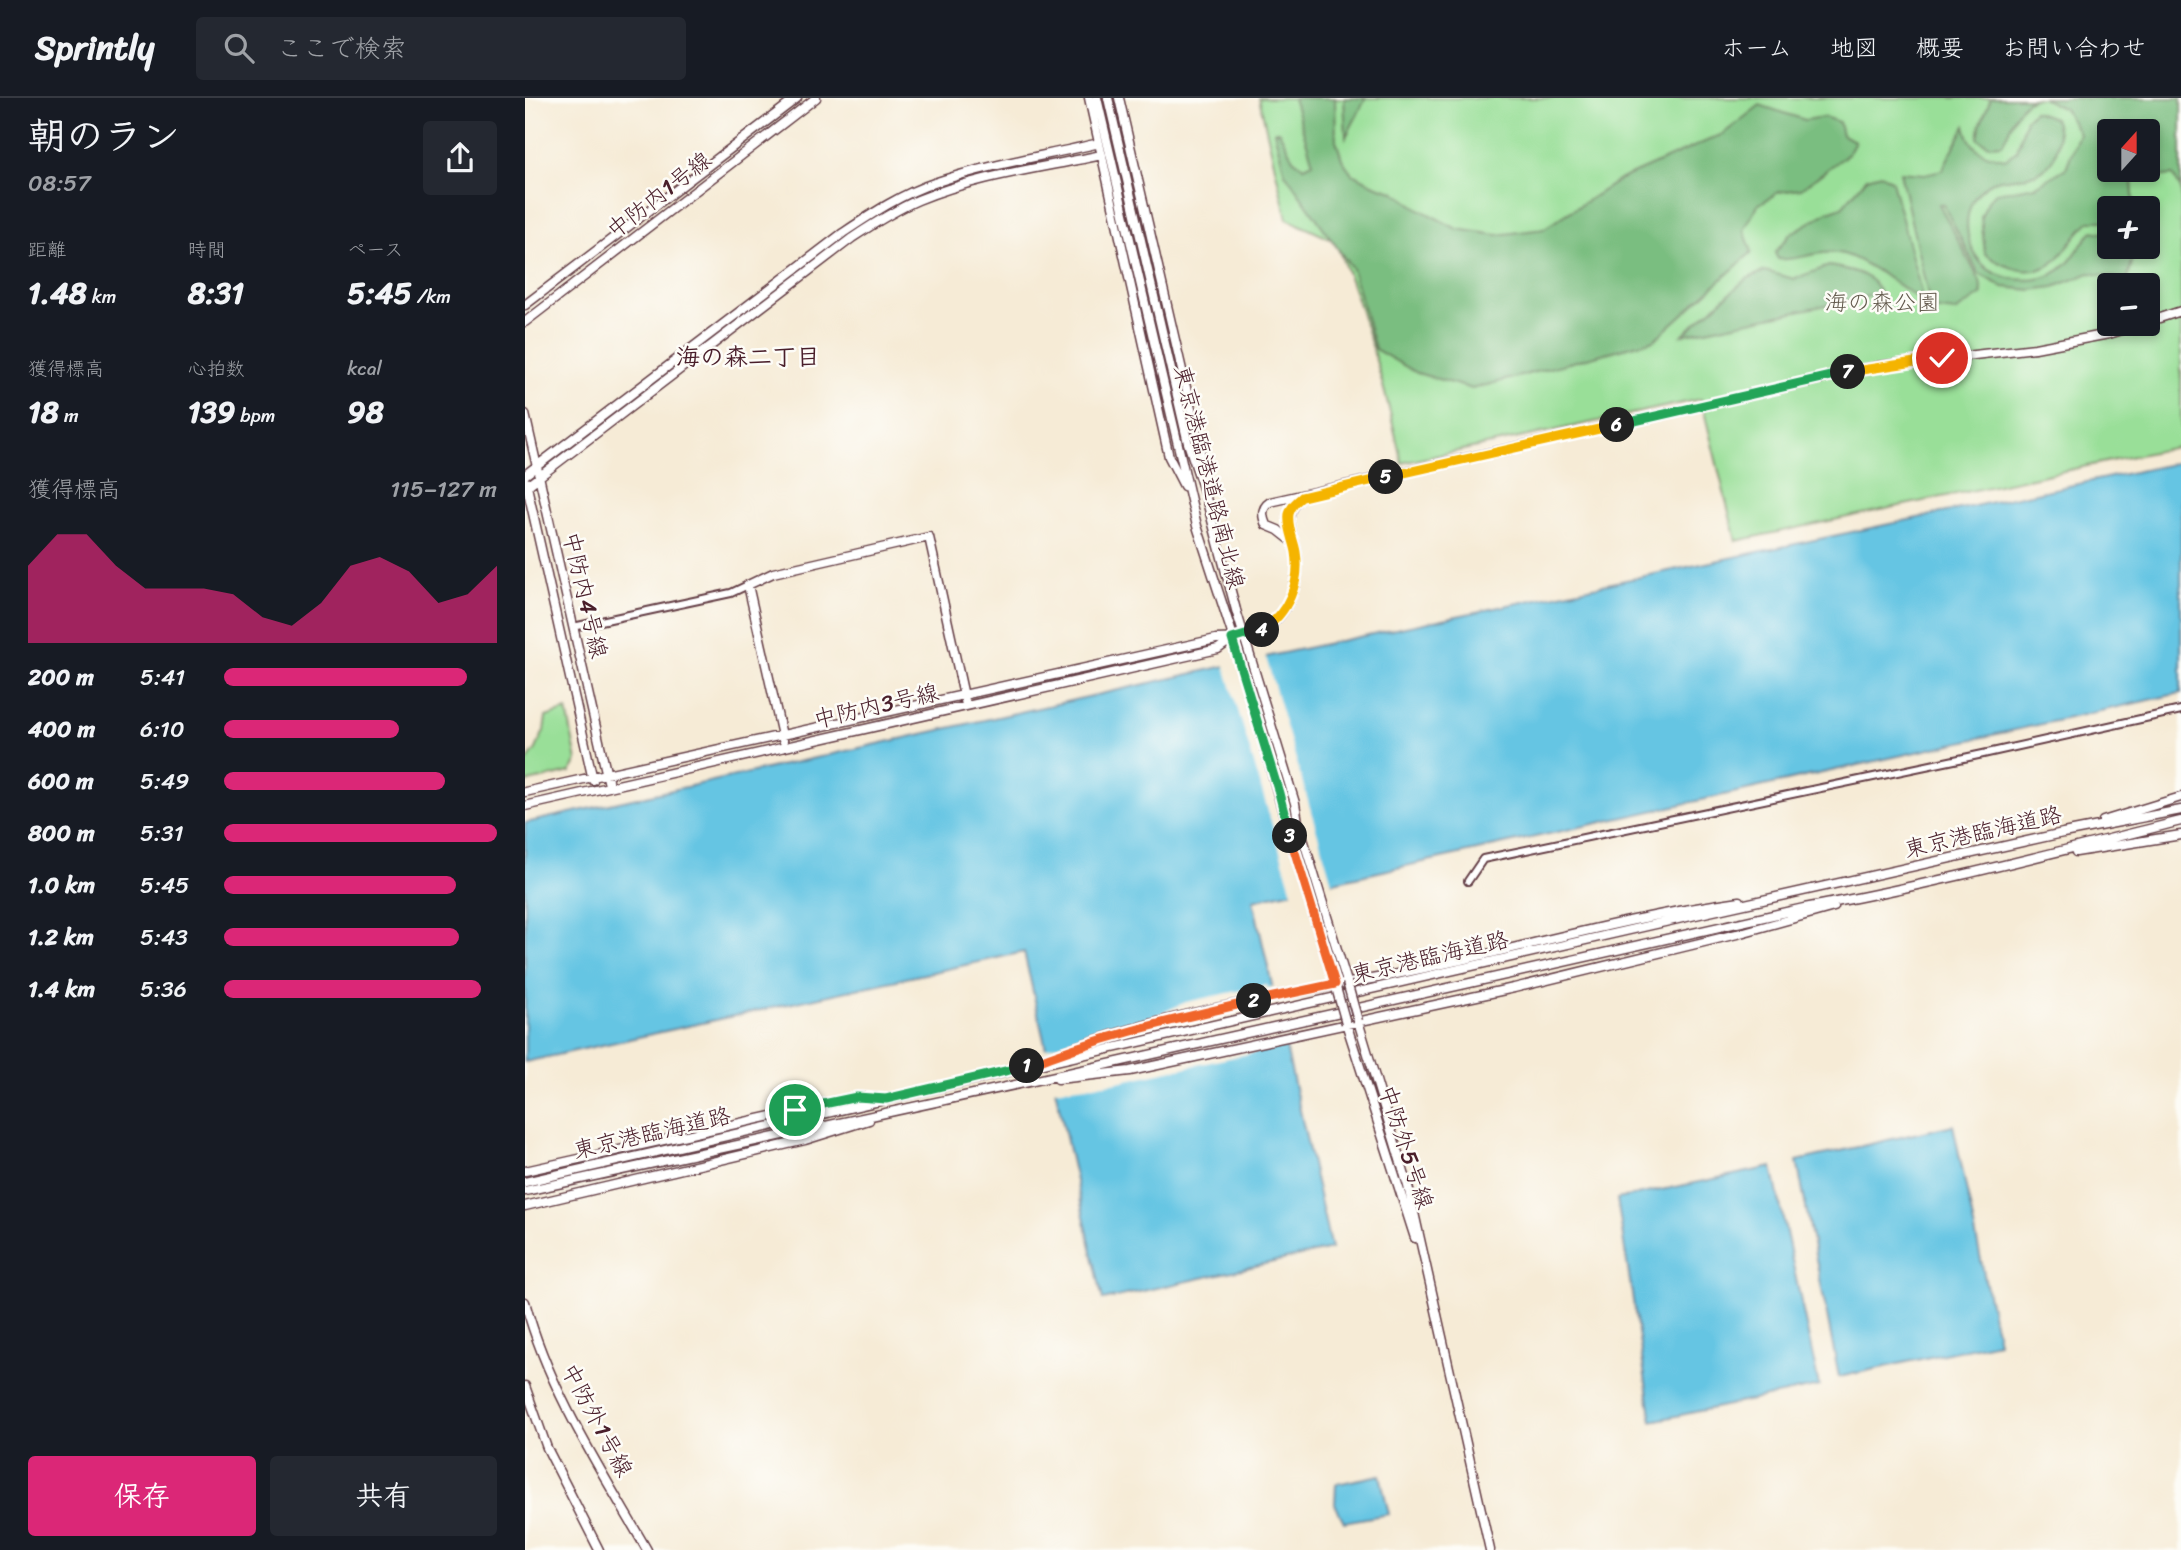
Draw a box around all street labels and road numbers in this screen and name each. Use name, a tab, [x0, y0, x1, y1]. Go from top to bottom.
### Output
street label: 中防内1号線	[597, 140, 721, 250]
street label: 東京港臨港道路南北線	[1161, 360, 1257, 594]
street label: 中防内4号線	[550, 527, 620, 663]
street label: 中防内3号線	[809, 672, 943, 740]
street label: 東京港臨海道路	[1900, 794, 2066, 870]
street label: 東京港臨海道路	[1347, 919, 1513, 995]
street label: 中防外5号線	[1367, 1079, 1445, 1215]
street label: 東京港臨海道路	[569, 1095, 735, 1171]
street label: 中防外1号線	[550, 1355, 644, 1485]

